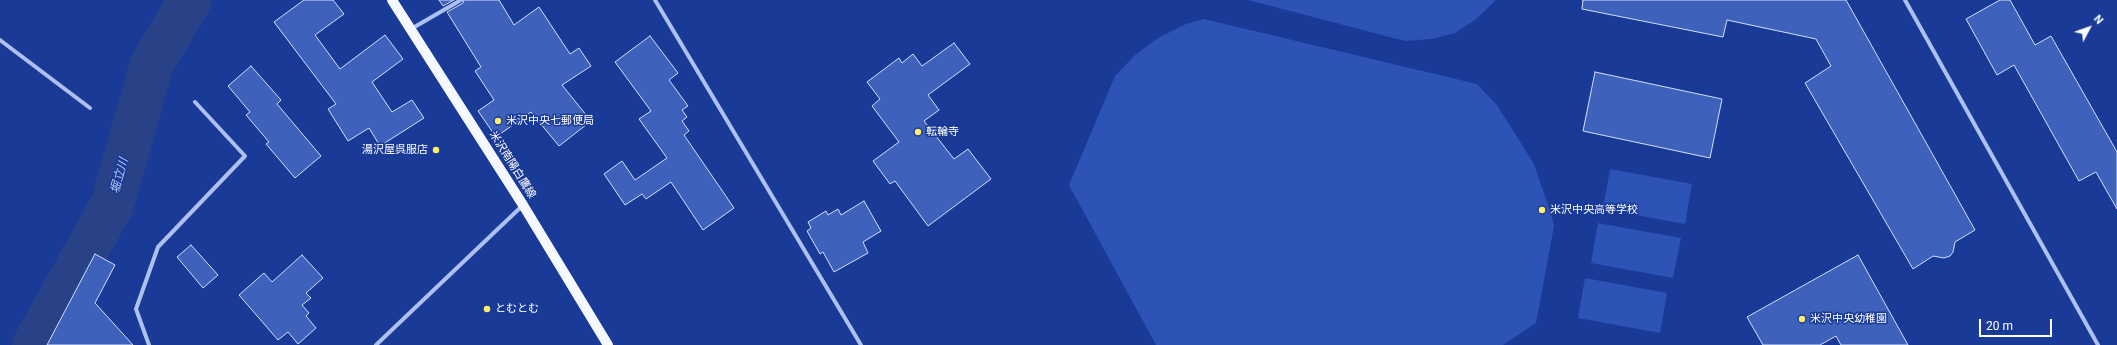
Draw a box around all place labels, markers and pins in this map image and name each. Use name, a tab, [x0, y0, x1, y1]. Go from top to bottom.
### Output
place label: 米沢中央七郵便局	[506, 114, 594, 128]
marker: 米沢中央七郵便局	[493, 116, 503, 126]
place label: 転輪寺	[926, 125, 959, 139]
marker: 転輪寺	[913, 127, 923, 137]
place label: 湯沢屋呉服店	[362, 143, 428, 157]
marker: 湯沢屋呉服店	[431, 145, 441, 155]
place label: 米沢中央高等学校	[1550, 203, 1638, 217]
marker: 米沢中央高等学校	[1537, 205, 1547, 215]
place label: とむとむ	[495, 302, 539, 316]
marker: とむとむ	[482, 304, 492, 314]
place label: 米沢中央幼稚園	[1810, 312, 1887, 326]
marker: 米沢中央幼稚園	[1797, 314, 1807, 324]

